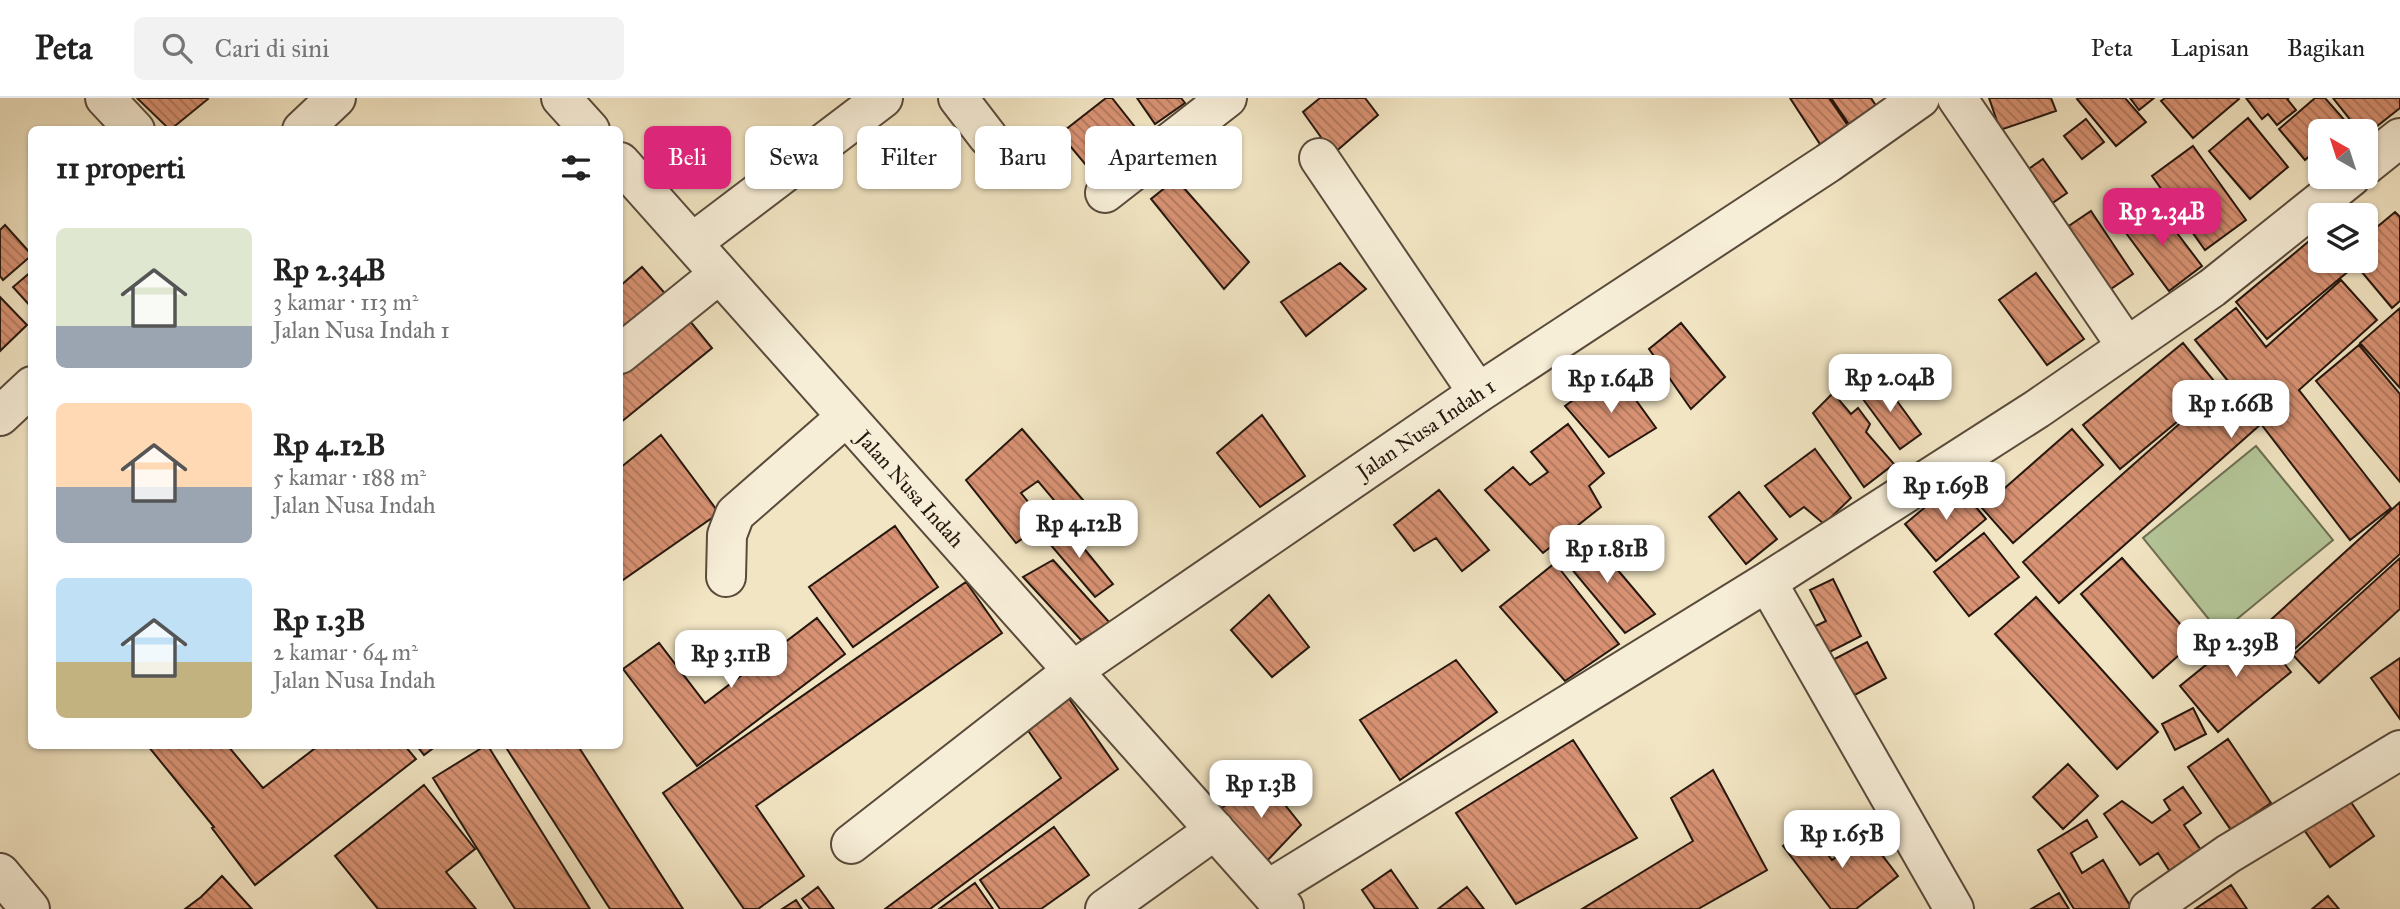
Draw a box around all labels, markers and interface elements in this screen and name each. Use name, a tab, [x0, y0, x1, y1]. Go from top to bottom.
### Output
search box	[134, 17, 624, 80]
text: Peta	[35, 28, 92, 68]
icon: search	[158, 29, 196, 67]
text: Cari di sini	[214, 32, 329, 64]
text: Peta	[2091, 33, 2133, 63]
text: Lapisan	[2171, 33, 2249, 63]
text: Bagikan	[2287, 33, 2365, 63]
north arrow	[2308, 119, 2378, 189]
map controls	[2308, 119, 2378, 273]
chip: Beli	[644, 126, 731, 189]
chip: Sewa	[745, 126, 843, 189]
chip: Filter	[857, 126, 961, 189]
chip: Baru	[975, 126, 1071, 189]
chip: Apartemen	[1085, 126, 1242, 189]
icon: filters	[557, 149, 595, 187]
text: 11 properti	[56, 150, 185, 186]
pin: Rp 2.34B	[2090, 188, 2234, 248]
text: Rp 2.34B	[2119, 197, 2205, 225]
button: layers	[2308, 203, 2378, 273]
text: Rp 2.34B	[273, 252, 386, 288]
icon: home	[112, 256, 196, 340]
text: 3 kamar · 113 m²	[273, 288, 418, 316]
text: Jalan Nusa Indah 1	[273, 316, 450, 344]
pin: Rp 2.04B	[1818, 354, 1962, 414]
pin: Rp 1.64B	[1539, 356, 1683, 415]
text: Rp 2.04B	[1845, 363, 1935, 391]
text: Rp 1.64B	[1568, 364, 1654, 392]
street label: Jalan Nusa Indah 1	[1350, 373, 1500, 486]
pin: Rp 1.66B	[2159, 380, 2303, 440]
text: Rp 1.66B	[2188, 389, 2274, 417]
street label: Jalan Nusa Indah	[849, 424, 970, 553]
text: Rp 4.12B	[273, 427, 386, 463]
icon: home	[112, 431, 196, 515]
pin: Rp 1.69B	[1874, 462, 2018, 522]
text: 5 kamar · 188 m²	[273, 463, 426, 491]
text: Rp 1.69B	[1903, 471, 1989, 499]
text: Jalan Nusa Indah	[273, 491, 436, 519]
pin: Rp 4.12B	[1007, 500, 1151, 560]
text: Rp 4.12B	[1036, 509, 1122, 537]
pin: Rp 1.81B	[1535, 526, 1679, 585]
text: Rp 1.81B	[1565, 534, 1649, 562]
text: Rp 1.3B	[273, 602, 366, 638]
icon: home	[112, 606, 196, 690]
pin: Rp 2.39B	[2164, 620, 2308, 679]
text: Rp 2.39B	[2193, 628, 2279, 656]
pin: Rp 3.11B	[659, 630, 803, 690]
text: 2 kamar · 64 m²	[273, 638, 418, 666]
text: Rp 3.11B	[691, 639, 771, 667]
text: Jalan Nusa Indah	[273, 666, 436, 694]
pin: Rp 1.3B	[1196, 760, 1326, 820]
text: Rp 1.3B	[1226, 769, 1296, 797]
pin: Rp 1.65B	[1770, 810, 1914, 870]
text: Rp 1.65B	[1800, 819, 1884, 847]

